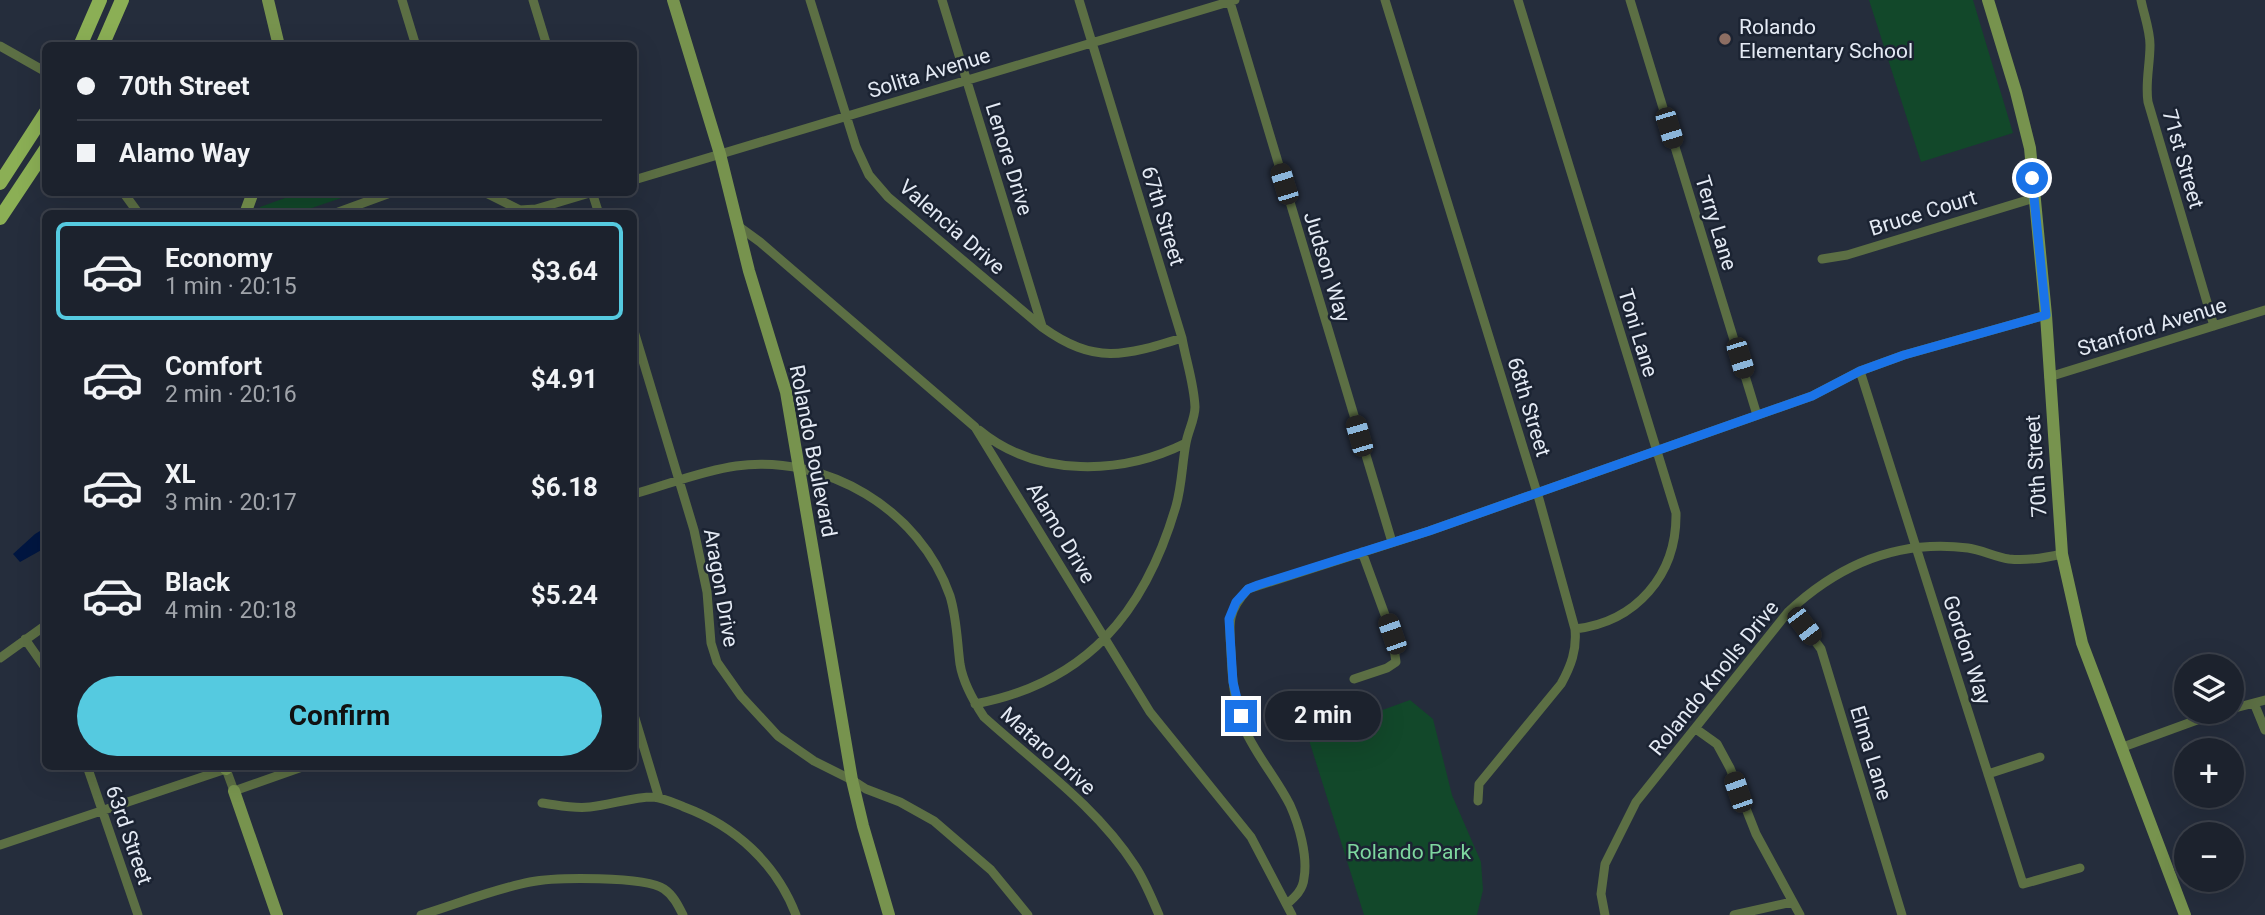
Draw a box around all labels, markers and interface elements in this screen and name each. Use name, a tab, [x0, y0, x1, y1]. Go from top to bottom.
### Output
place label: Rolando Elementary School	[1739, 15, 1913, 63]
marker: Rolando Elementary School	[1717, 31, 1733, 47]
street label: Solita Avenue	[865, 43, 993, 103]
text: 70th Street	[119, 71, 250, 101]
street label: Lenore Drive	[980, 100, 1038, 218]
car	[1653, 105, 1686, 151]
street label: 71st Street	[2157, 107, 2209, 211]
text: Alamo Way	[119, 138, 250, 168]
car	[1268, 161, 1301, 207]
route start	[2016, 162, 2048, 194]
street label: 67th Street	[1137, 163, 1190, 269]
street label: Terry Lane	[1690, 173, 1742, 273]
street label: Valencia Drive	[894, 175, 1010, 279]
street label: Bruce Court	[1866, 185, 1980, 241]
street label: Judson Way	[1299, 209, 1355, 325]
icon: car	[81, 240, 144, 303]
text: Economy	[165, 243, 272, 273]
text: $3.64	[531, 256, 598, 286]
text: 1 min · 20:15	[165, 273, 297, 300]
street label: Toni Lane	[1613, 286, 1663, 380]
street label: Stanford Avenue	[2075, 293, 2229, 361]
car	[1724, 335, 1757, 381]
icon: car	[81, 348, 144, 411]
text: Comfort	[165, 351, 262, 381]
street label: 68th Street	[1503, 354, 1556, 460]
street label: Rolando Boulevard	[785, 363, 841, 539]
text: $4.91	[531, 364, 598, 394]
text: 2 min · 20:16	[165, 381, 297, 408]
car	[1344, 413, 1375, 459]
street label: 70th Street	[2020, 414, 2052, 518]
icon: car	[81, 456, 144, 519]
text: XL	[165, 459, 196, 489]
text: $6.18	[531, 472, 598, 502]
street label: Alamo Drive	[1022, 478, 1100, 588]
text: 3 min · 20:17	[165, 489, 297, 516]
street label: Aragon Drive	[699, 527, 743, 649]
icon: car	[81, 564, 144, 627]
text: Black	[165, 567, 230, 597]
text: $5.24	[531, 580, 598, 610]
street label: Gordon Way	[1938, 592, 1996, 708]
street label: Rolando Knolls Drive	[1644, 596, 1784, 760]
text: 4 min · 20:18	[165, 597, 297, 624]
car	[1783, 603, 1826, 649]
car	[1376, 611, 1409, 657]
map controls	[2174, 654, 2244, 892]
button: layers	[2174, 654, 2244, 724]
button: Confirm	[77, 676, 602, 756]
callout: 2 min	[1266, 692, 1381, 740]
route end	[1225, 700, 1257, 732]
street label: Mataro Drive	[996, 702, 1100, 800]
text: 2 min	[1294, 702, 1352, 729]
street label: Elma Lane	[1845, 703, 1897, 803]
button: +	[2174, 738, 2244, 808]
car	[1722, 769, 1755, 815]
street label: 63rd Street	[101, 782, 157, 888]
button: −	[2174, 822, 2244, 892]
park label: Rolando Park	[1347, 840, 1472, 864]

